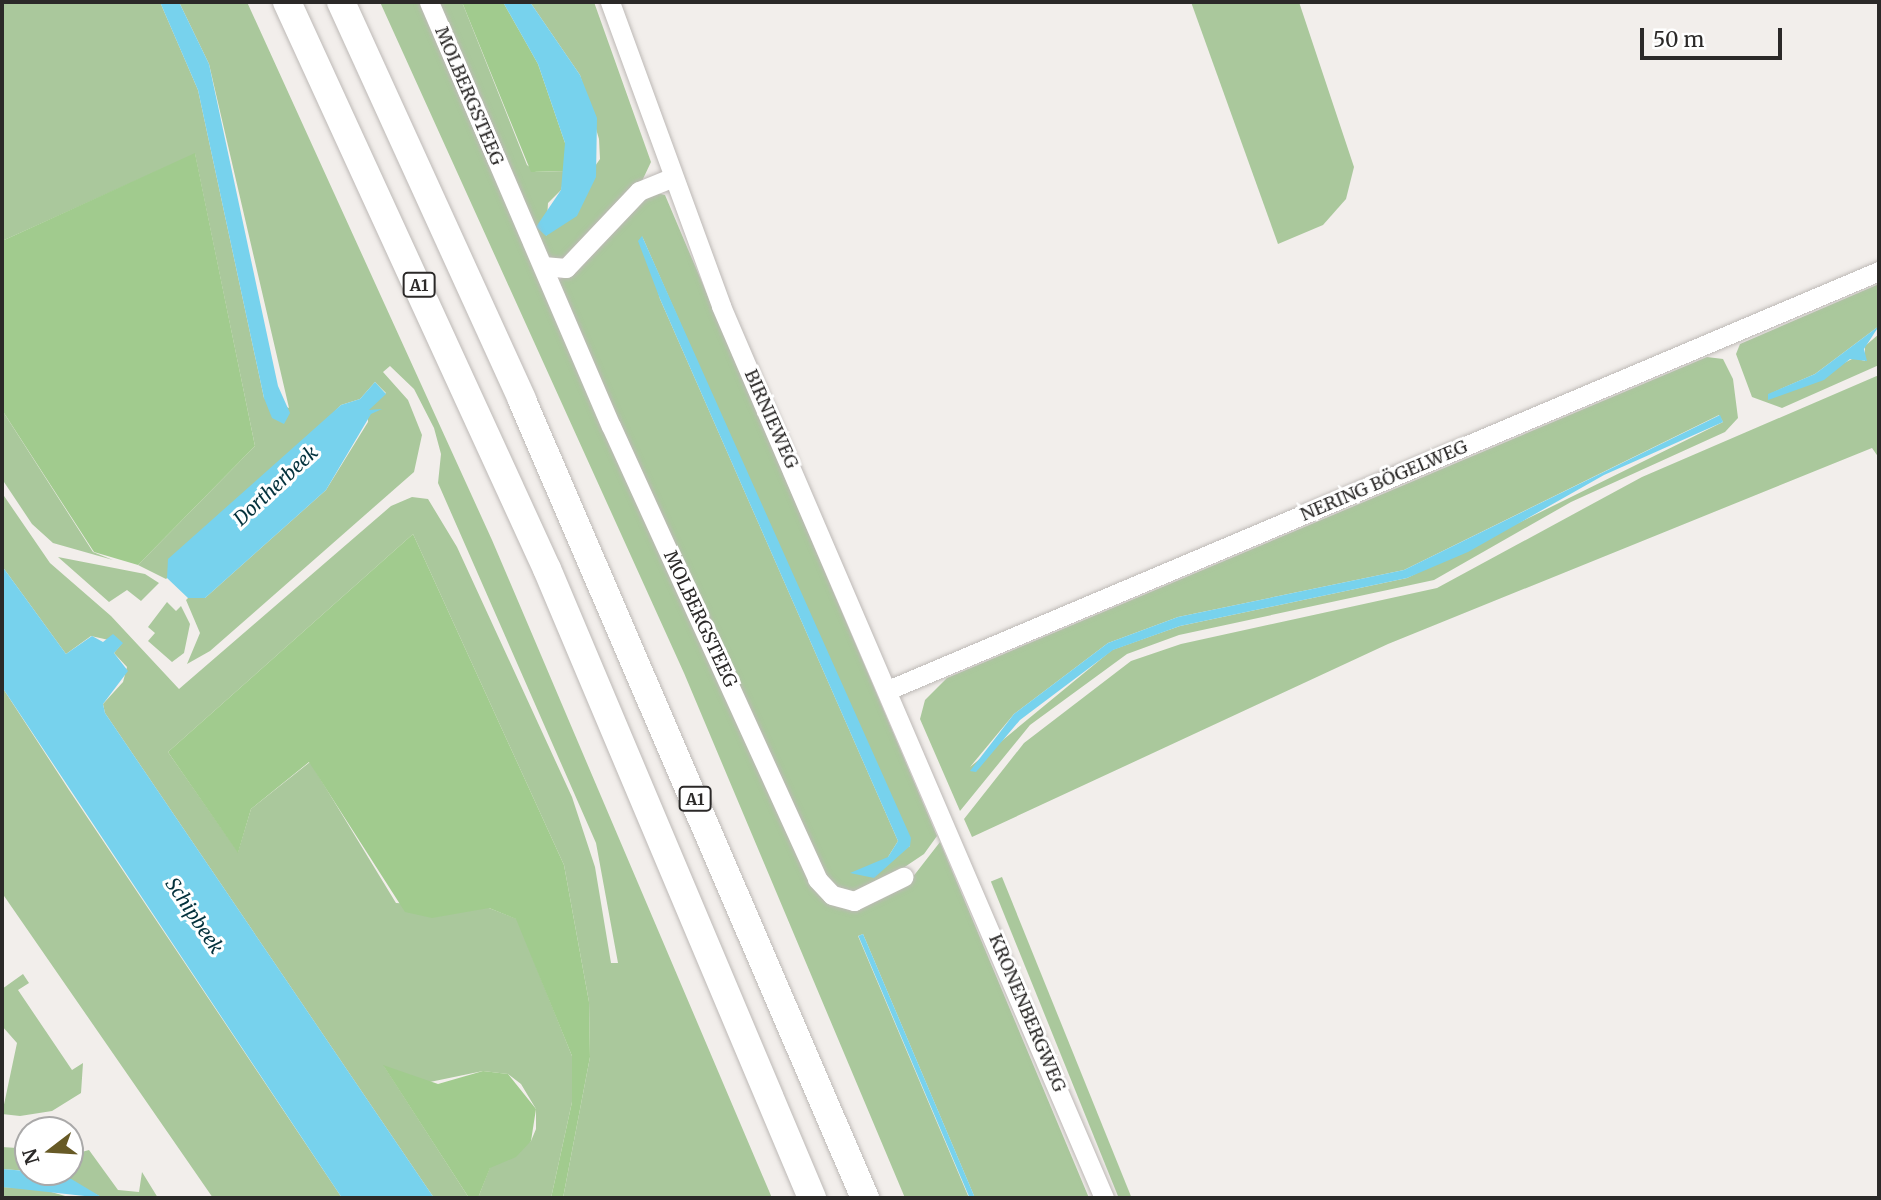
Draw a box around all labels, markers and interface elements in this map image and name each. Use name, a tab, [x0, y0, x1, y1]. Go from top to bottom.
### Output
scale bar	[1643, 14, 1785, 58]
street label: MOLBERGSTEEG	[430, 23, 508, 169]
text: 50 m	[1653, 26, 1704, 53]
road number: A1	[402, 272, 436, 298]
street label: BIRNIEWEG	[740, 366, 802, 472]
street label: NERING BÖGELWEG	[1297, 436, 1471, 526]
water label: Dortherbeek	[229, 441, 323, 531]
street label: MOLBERGSTEEG	[659, 547, 741, 691]
road number: A1	[678, 786, 712, 812]
water label: Schipbeek	[160, 874, 228, 958]
street label: KRONENBERGWEG	[984, 931, 1070, 1095]
north arrow	[14, 1116, 84, 1186]
text: N	[17, 1146, 45, 1167]

